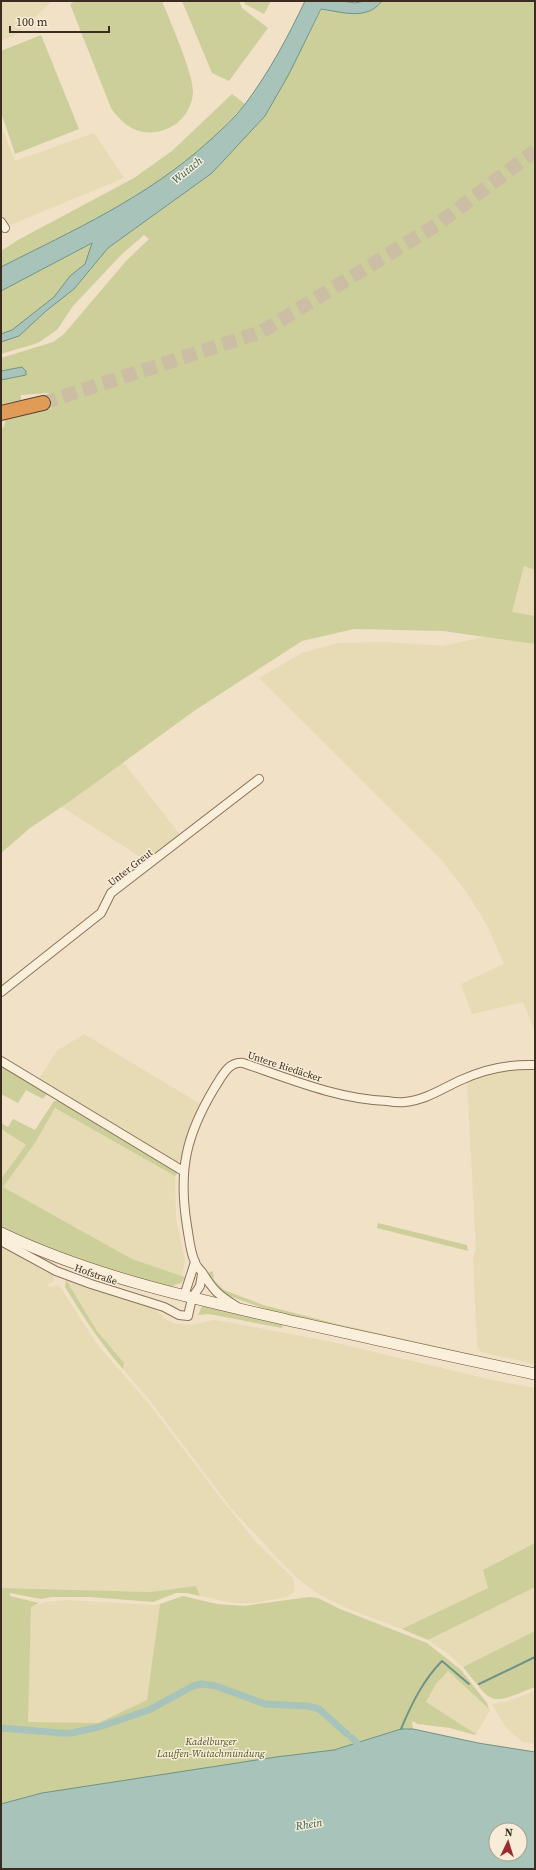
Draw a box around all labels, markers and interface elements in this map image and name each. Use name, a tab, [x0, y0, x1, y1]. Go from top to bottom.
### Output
scale bar	[10, 8, 109, 34]
text: 100 m	[16, 14, 48, 30]
water label: Wutach	[169, 153, 206, 187]
street label: Unter Greut	[105, 845, 156, 889]
street label: Untere Riedäcker	[246, 1048, 324, 1085]
street label: Hofstraße	[73, 1261, 119, 1288]
park label: Kadelburger Lauffen-Wutachmündung	[156, 1735, 266, 1760]
water label: Rhein	[294, 1815, 324, 1834]
north arrow	[488, 1822, 528, 1862]
text: N	[504, 1825, 513, 1840]

